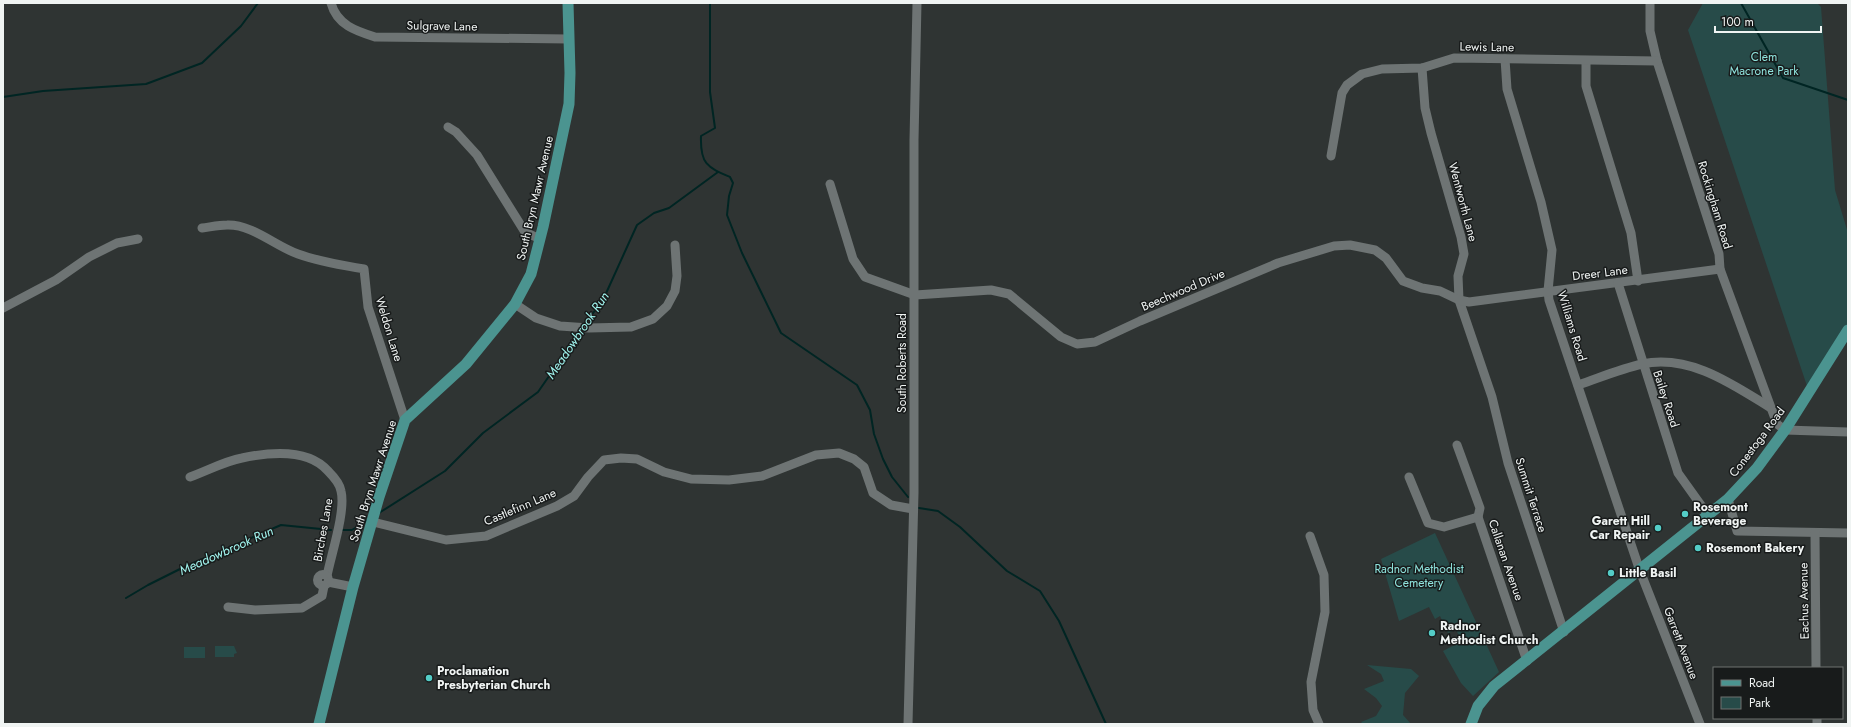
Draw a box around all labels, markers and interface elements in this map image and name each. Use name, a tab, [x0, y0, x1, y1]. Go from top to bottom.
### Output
scale bar	[1715, 8, 1821, 34]
text: 100 m	[1721, 13, 1754, 31]
street label: Sulgrave Lane	[406, 16, 478, 36]
street label: Lewis Lane	[1459, 38, 1515, 56]
park label: Clem Macrone Park	[1729, 48, 1799, 80]
street label: South Bryn Mawr Avenue	[512, 134, 558, 262]
street label: Rockingham Road	[1693, 159, 1737, 251]
street label: Wentworth Lane	[1444, 160, 1482, 244]
street label: Dreer Lane	[1571, 261, 1629, 285]
street label: Beechwood Drive	[1138, 264, 1228, 316]
water label: Meadowbrook Run	[541, 288, 614, 383]
street label: Williams Road	[1553, 288, 1591, 364]
street label: Weldon Lane	[371, 294, 407, 364]
street label: South Roberts Road	[893, 313, 911, 413]
street label: Bailey Road	[1648, 368, 1684, 430]
street label: Conestoga Road	[1725, 403, 1789, 481]
street label: South Bryn Mawr Avenue	[345, 418, 401, 544]
street label: Summit Terrace	[1510, 455, 1552, 535]
street label: Castlefinn Lane	[481, 484, 559, 530]
street label: Birches Lane	[309, 497, 337, 563]
place label: Rosemont Beverage	[1693, 498, 1748, 530]
marker: Rosemont Beverage	[1680, 509, 1690, 519]
place label: Garett Hill Car Repair	[1590, 512, 1650, 544]
street label: Callanan Avenue	[1484, 517, 1528, 603]
water label: Meadowbrook Run	[176, 521, 277, 580]
marker: Garett Hill Car Repair	[1653, 523, 1663, 533]
place label: Rosemont Bakery	[1706, 539, 1805, 557]
marker: Rosemont Bakery	[1693, 543, 1703, 553]
park label: Radnor Methodist Cemetery	[1374, 560, 1464, 592]
street label: Eachus Avenue	[1794, 563, 1814, 639]
place label: Little Basil	[1619, 564, 1676, 582]
marker: Little Basil	[1606, 568, 1616, 578]
street label: Garrett Avenue	[1659, 604, 1703, 682]
place label: Radnor Methodist Church	[1440, 617, 1539, 649]
marker: Radnor Methodist Church	[1427, 628, 1437, 638]
place label: Proclamation Presbyterian Church	[437, 662, 551, 694]
legend	[1713, 667, 1843, 719]
marker: Proclamation Presbyterian Church	[424, 673, 434, 683]
text: Road	[1749, 674, 1775, 692]
text: Park	[1749, 694, 1771, 712]

